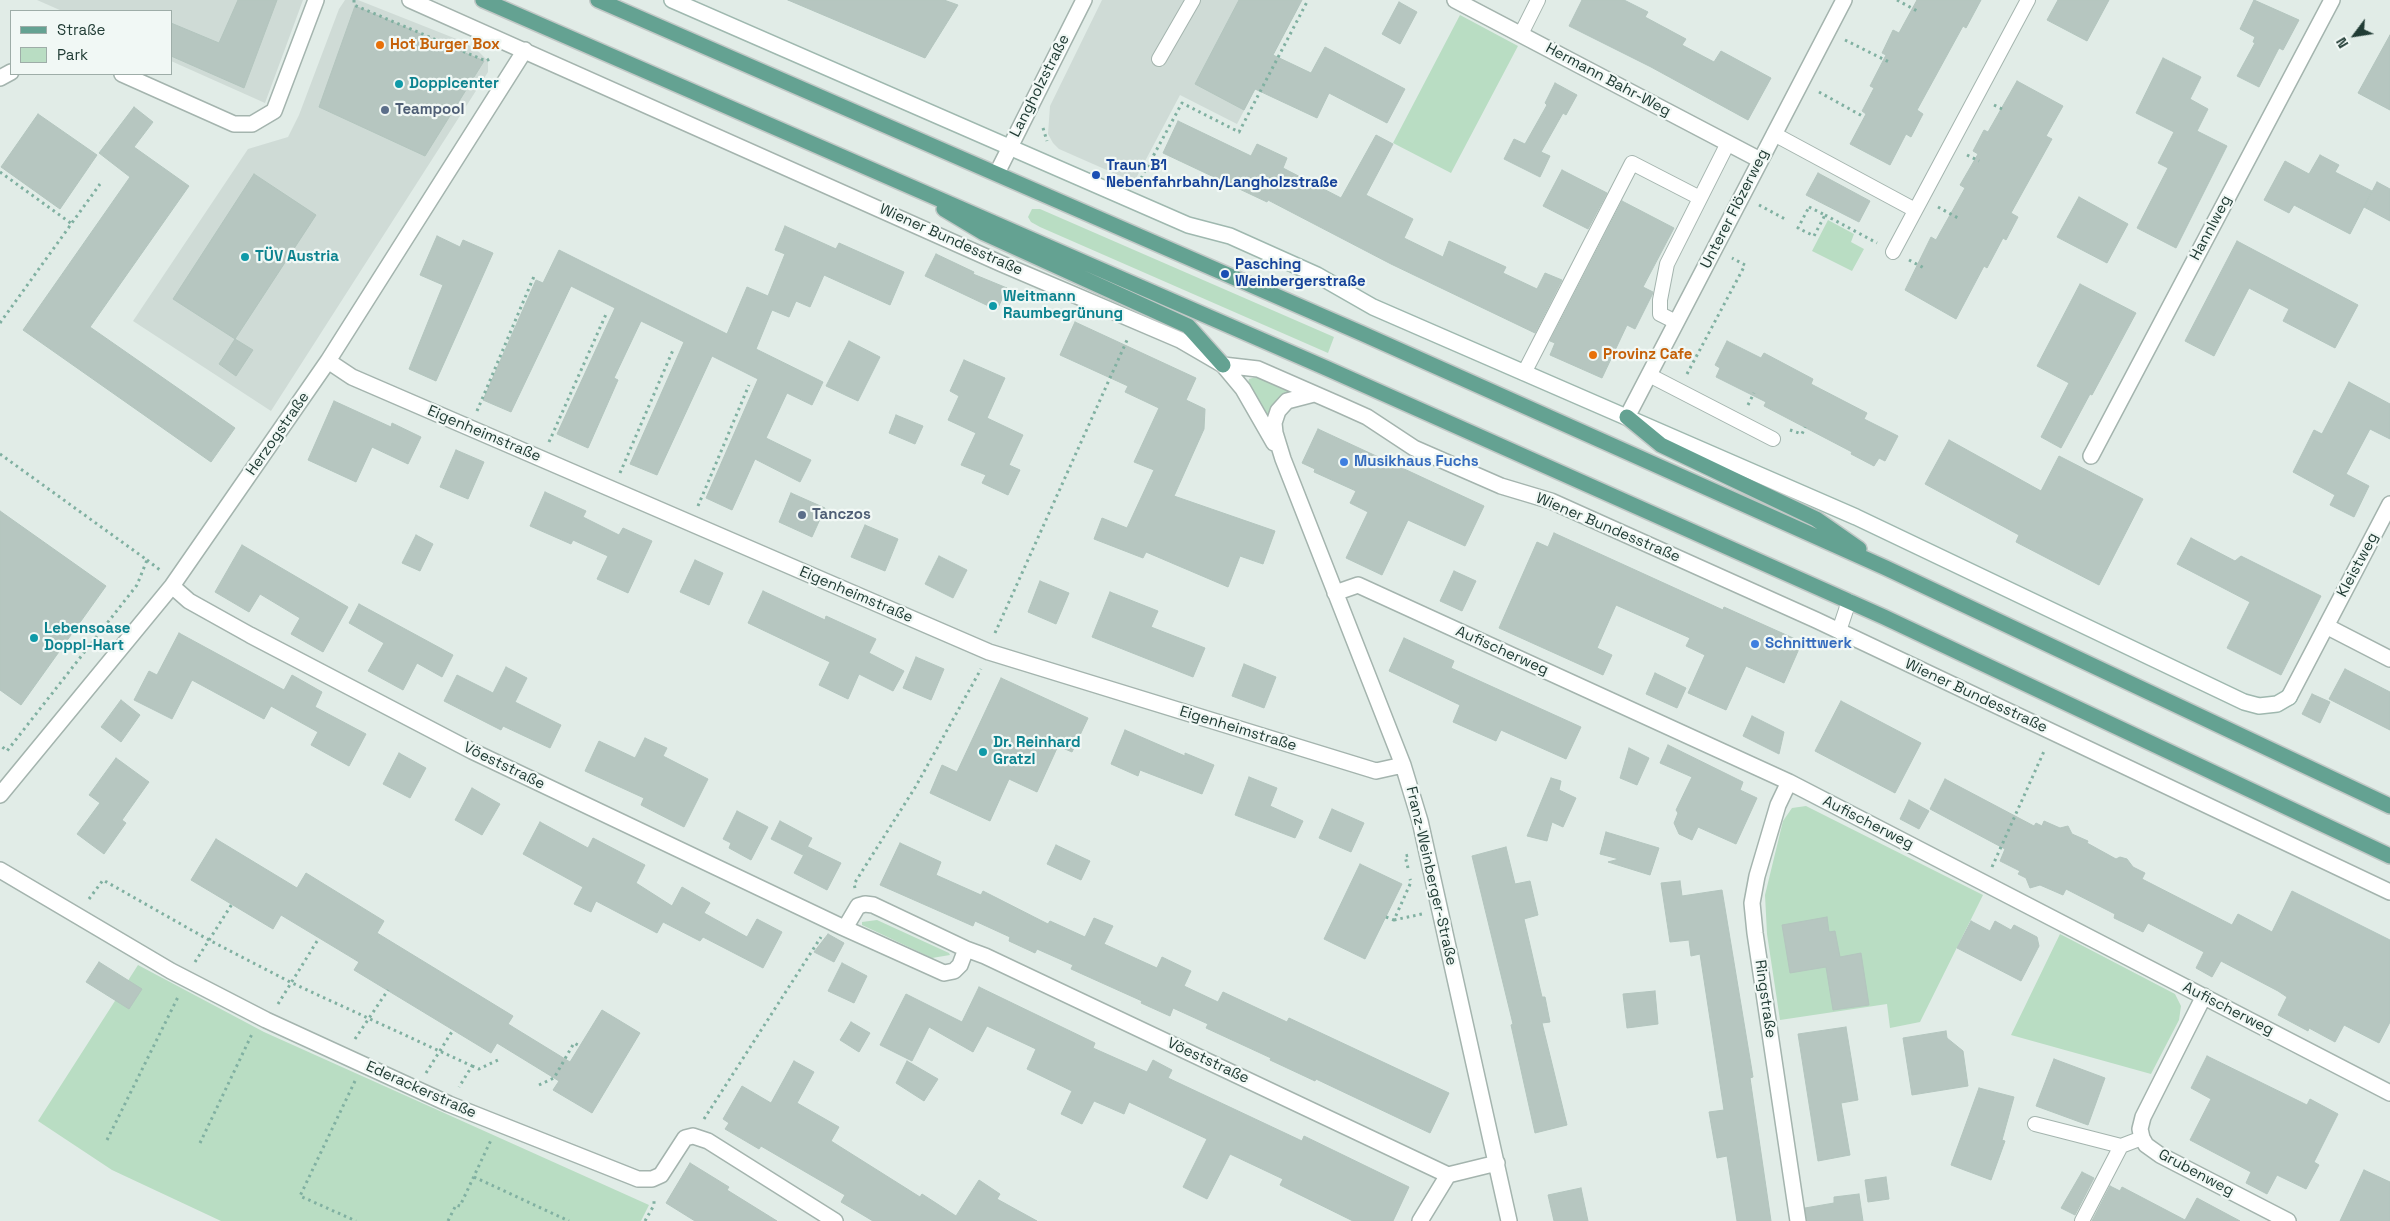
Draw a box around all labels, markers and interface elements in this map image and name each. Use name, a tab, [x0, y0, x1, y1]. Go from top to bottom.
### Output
legend	[10, 10, 172, 75]
north arrow	[2330, 10, 2380, 60]
text: Straße	[57, 20, 105, 39]
street label: Langholzstraße	[1006, 32, 1074, 140]
text: N	[2332, 34, 2352, 51]
place label: Hot Burger Box	[390, 36, 500, 54]
marker: Hot Burger Box	[374, 39, 386, 51]
street label: Hermann Bahr-Weg	[1542, 39, 1674, 121]
text: Park	[57, 45, 88, 64]
place label: Dopplcenter	[409, 75, 499, 93]
marker: Dopplcenter	[393, 78, 405, 90]
place label: Teampool	[395, 101, 464, 119]
marker: Teampool	[379, 104, 391, 116]
street label: Unterer Flözerweg	[1697, 146, 1773, 272]
place label: Traun B1 Nebenfahrbahn/Langholzstraße	[1106, 157, 1338, 192]
marker: Traun B1 Nebenfahrbahn/Langholzstraße	[1090, 169, 1102, 181]
street label: Hannlweg	[2186, 192, 2236, 264]
street label: Wiener Bundesstraße	[877, 200, 1025, 280]
place label: TÜV Austria	[255, 248, 339, 266]
marker: TÜV Austria	[239, 251, 251, 263]
place label: Pasching Weinbergerstraße	[1235, 256, 1366, 291]
marker: Pasching Weinbergerstraße	[1219, 268, 1231, 280]
place label: Weitmann Raumbegrünung	[1003, 288, 1123, 323]
marker: Weitmann Raumbegrünung	[987, 300, 999, 312]
place label: Provinz Cafe	[1603, 346, 1692, 364]
marker: Provinz Cafe	[1587, 349, 1599, 361]
street label: Herzogstraße	[243, 389, 313, 479]
street label: Eigenheimstraße	[425, 402, 543, 466]
place label: Musikhaus Fuchs	[1354, 453, 1479, 471]
marker: Musikhaus Fuchs	[1338, 456, 1350, 468]
street label: Wiener Bundesstraße	[1533, 489, 1683, 567]
place label: Tanczos	[812, 506, 871, 524]
marker: Tanczos	[796, 509, 808, 521]
street label: Kleistweg	[2334, 530, 2382, 600]
street label: Eigenheimstraße	[797, 563, 915, 627]
place label: Lebensoase Doppl-Hart	[44, 620, 130, 655]
street label: Aufischerweg	[1453, 623, 1551, 679]
marker: Lebensoase Doppl-Hart	[28, 632, 40, 644]
place label: Schnittwerk	[1765, 635, 1852, 653]
marker: Schnittwerk	[1749, 638, 1761, 650]
street label: Wiener Bundesstraße	[1902, 655, 2050, 737]
street label: Eigenheimstraße	[1177, 703, 1299, 755]
place label: Dr. Reinhard Gratzl	[993, 734, 1081, 769]
street label: Vöeststraße	[460, 739, 548, 793]
marker: Dr. Reinhard Gratzl	[977, 746, 989, 758]
street label: Franz-Weinberger-Straße	[1402, 785, 1460, 967]
street label: Aufischerweg	[1820, 792, 1916, 854]
street label: Ringstraße	[1751, 959, 1779, 1039]
street label: Aufischerweg	[2180, 978, 2276, 1040]
street label: Vöeststraße	[1164, 1034, 1252, 1088]
street label: Ederackerstraße	[363, 1058, 479, 1122]
street label: Grubenweg	[2155, 1146, 2237, 1200]

